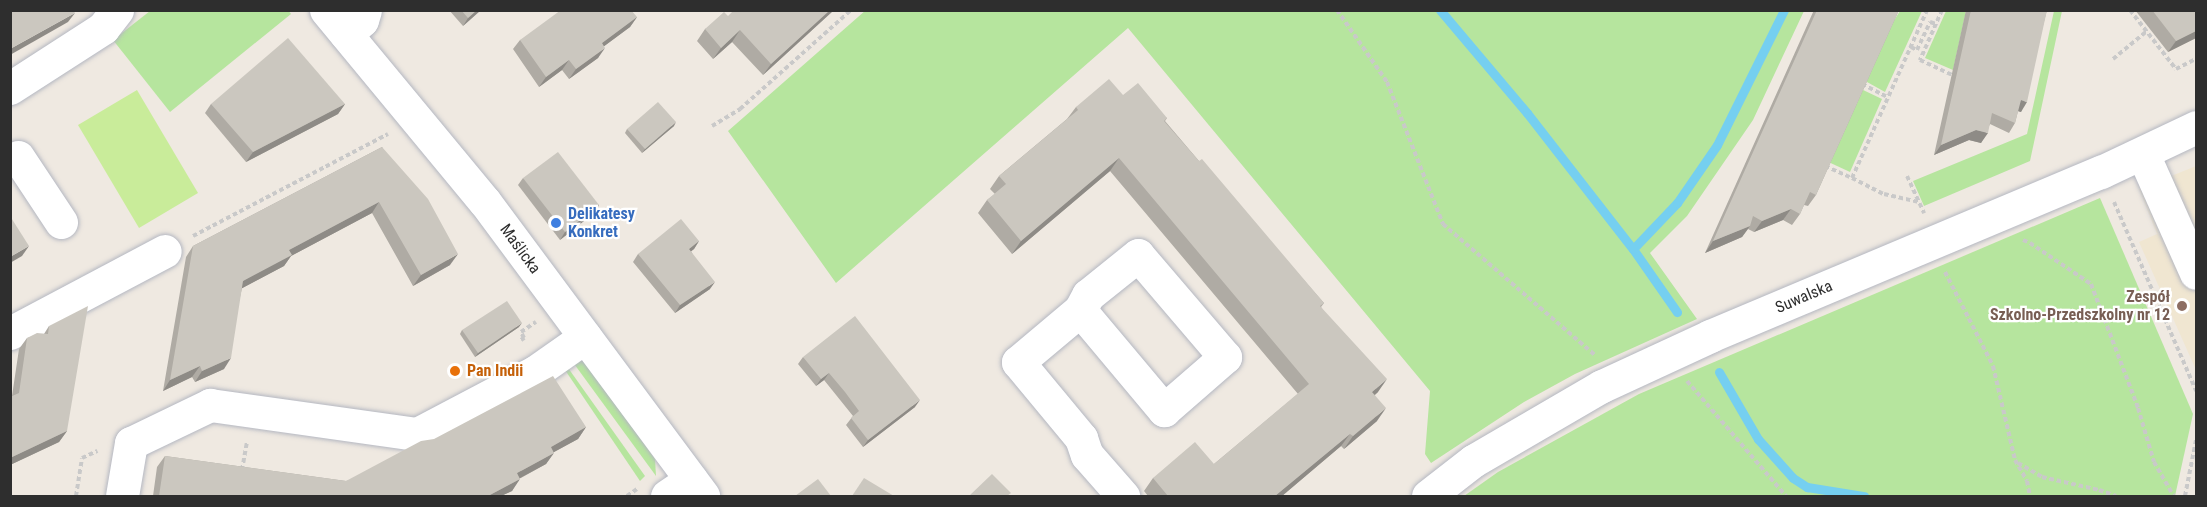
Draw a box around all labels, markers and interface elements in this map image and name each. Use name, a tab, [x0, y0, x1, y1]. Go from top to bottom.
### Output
place label: Delikatesy Konkret	[568, 204, 635, 242]
marker: Delikatesy Konkret	[549, 216, 563, 230]
street label: Maślicka	[496, 220, 544, 278]
street label: Suwalska	[1773, 276, 1835, 318]
place label: Zespół Szkolno-Przedszkolny nr 12	[1990, 287, 2170, 325]
marker: Zespół Szkolno-Przedszkolny nr 12	[2175, 299, 2189, 313]
place label: Pan Indii	[467, 361, 523, 381]
marker: Pan Indii	[448, 364, 462, 378]

